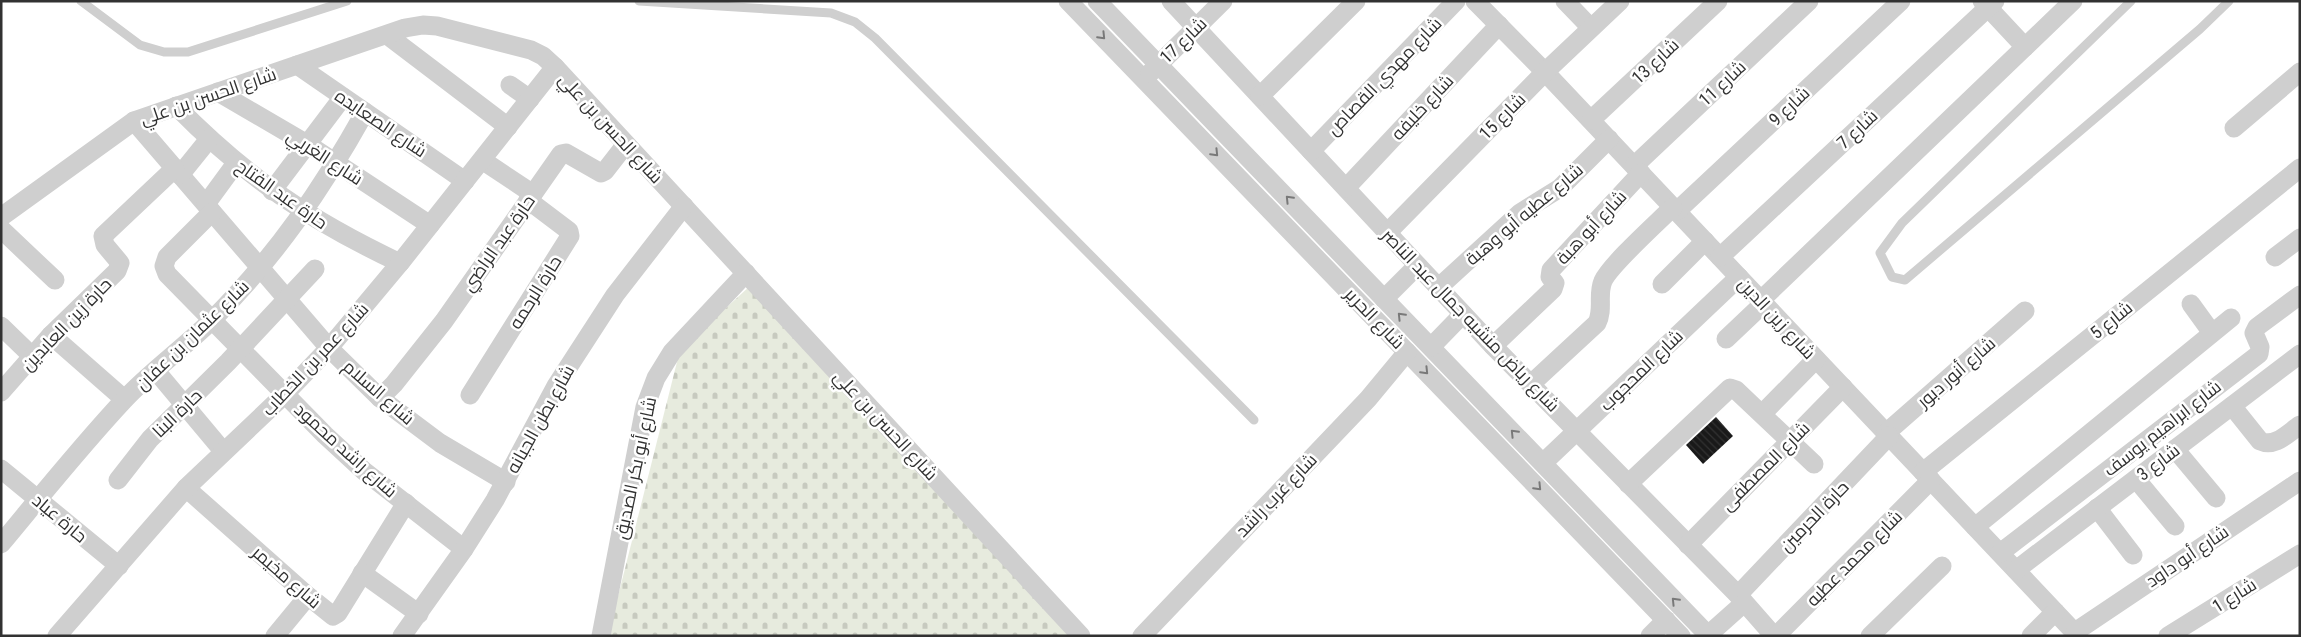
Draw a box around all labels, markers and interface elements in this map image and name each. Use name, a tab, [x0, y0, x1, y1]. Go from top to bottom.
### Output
street label: شارع 17	[1155, 13, 1212, 69]
street label: شارع مهدي القصاص	[1322, 13, 1449, 142]
one-way arrow	[1096, 30, 1105, 39]
street label: شارع 13	[1627, 34, 1684, 90]
street label: شارع 11	[1694, 56, 1751, 112]
street label: شارع الحسن بن علي	[137, 63, 280, 133]
street label: شارع الحسن بن علي	[552, 69, 667, 190]
street label: شارع خليفه	[1386, 70, 1459, 145]
street label: شارع 9	[1764, 82, 1815, 131]
street label: شارع الصعايده	[330, 85, 431, 163]
street label: شارع 15	[1475, 89, 1531, 145]
street label: شارع 7	[1832, 105, 1883, 154]
street label: شارع الغربي	[281, 125, 367, 193]
one-way arrow	[1209, 147, 1218, 156]
street label: حارة عبد الفتاح	[231, 155, 332, 235]
street label: شارع عطيه أبو وهبة	[1461, 159, 1588, 271]
street label: شارع أبو هبة	[1552, 186, 1632, 270]
street label: حارة عبد الراضي	[457, 191, 541, 297]
one-way arrow	[1286, 196, 1295, 205]
street label: شارع رياض منشيه جمال عبد الناصر	[1376, 223, 1564, 417]
street label: حارة الرحمه	[504, 251, 567, 333]
street label: حارة زين العابدين	[17, 273, 116, 375]
street label: شارع زين الدين	[1733, 273, 1820, 364]
street label: شارع عثمان بن عفان	[131, 276, 254, 396]
street label: شارع الحرير	[1339, 282, 1409, 354]
street label: شارع 5	[2086, 297, 2137, 345]
street label: شارع عمر بن الخطاب	[257, 298, 374, 421]
one-way arrow	[1398, 313, 1407, 322]
street label: شارع المحجوب	[1595, 325, 1688, 416]
street label: شارع أنور دبور	[1912, 332, 2001, 414]
street label: شارع السلام	[338, 355, 419, 430]
street label: شارع بطن الجبانه	[502, 361, 580, 478]
one-way arrow	[1419, 365, 1428, 374]
street label: شارع الحسن بن علي	[827, 366, 942, 487]
street label: شارع ابراهيم يوسف	[2099, 376, 2226, 482]
street label: حارة البنا	[148, 384, 207, 442]
street label: شارع أبو بكر الصديق	[610, 395, 662, 542]
street label: شارع راشد محمود	[289, 398, 402, 503]
street label: شارع المصطفى	[1716, 417, 1815, 516]
one-way arrow	[1511, 430, 1520, 439]
street label: شارع 3	[2133, 439, 2185, 486]
street label: شارع غرب راشد	[1231, 449, 1322, 542]
street label: حارة الحرمين	[1775, 476, 1854, 556]
one-way arrow	[1532, 482, 1541, 491]
street label: حارة عياد	[28, 489, 92, 548]
street label: شارع محمد عطيه	[1802, 506, 1908, 612]
street label: شارع أبو داود	[2142, 521, 2233, 593]
street label: شارع مخيمر	[246, 541, 326, 614]
street label: شارع 1	[2208, 573, 2261, 618]
one-way arrow	[1672, 597, 1681, 606]

